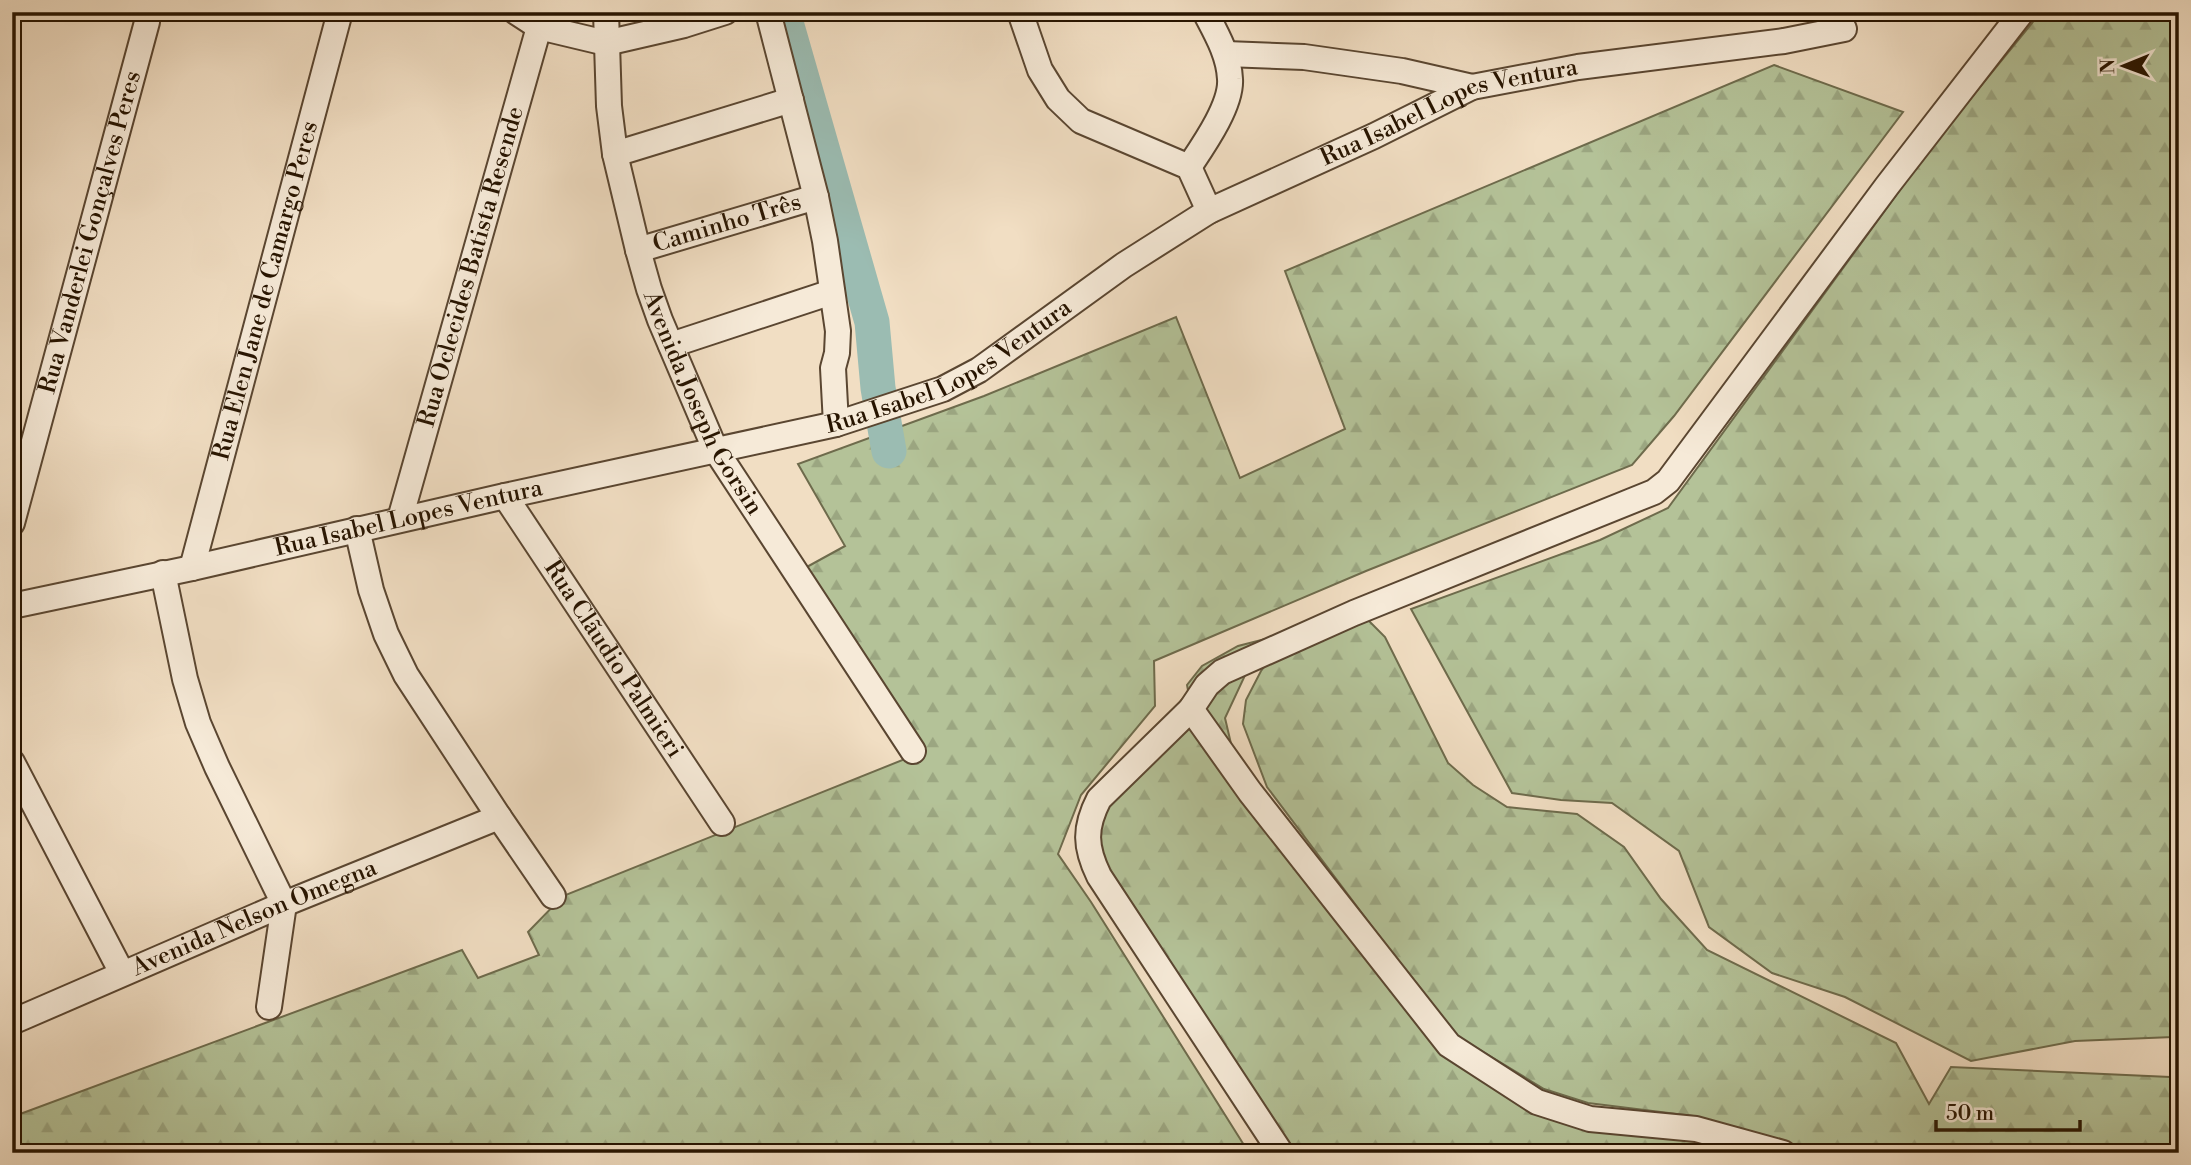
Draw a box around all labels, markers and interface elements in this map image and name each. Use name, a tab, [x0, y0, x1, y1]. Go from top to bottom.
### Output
north arrow	[2090, 32, 2160, 102]
street label: Rua Isabel Lopes Ventura	[1316, 52, 1581, 173]
text: N	[2096, 59, 2120, 74]
street label: Rua Vanderlei Gonçalves Peres	[33, 68, 148, 397]
street label: Rua Oclecides Batista Resende	[412, 103, 531, 431]
street label: Rua Elen Jane de Camargo Peres	[206, 118, 325, 463]
street label: Caminho Três	[649, 187, 805, 260]
street label: Avenida Joseph Gorsin	[636, 286, 769, 521]
street label: Rua Isabel Lopes Ventura	[823, 292, 1078, 441]
street label: Rua Isabel Lopes Ventura	[271, 473, 546, 564]
street label: Rua Clãudio Palmieri	[537, 555, 690, 764]
street label: Avenida Nelson Omegna	[127, 853, 382, 983]
scale bar	[1936, 1088, 2079, 1132]
text: 50 m	[1946, 1101, 1994, 1127]

